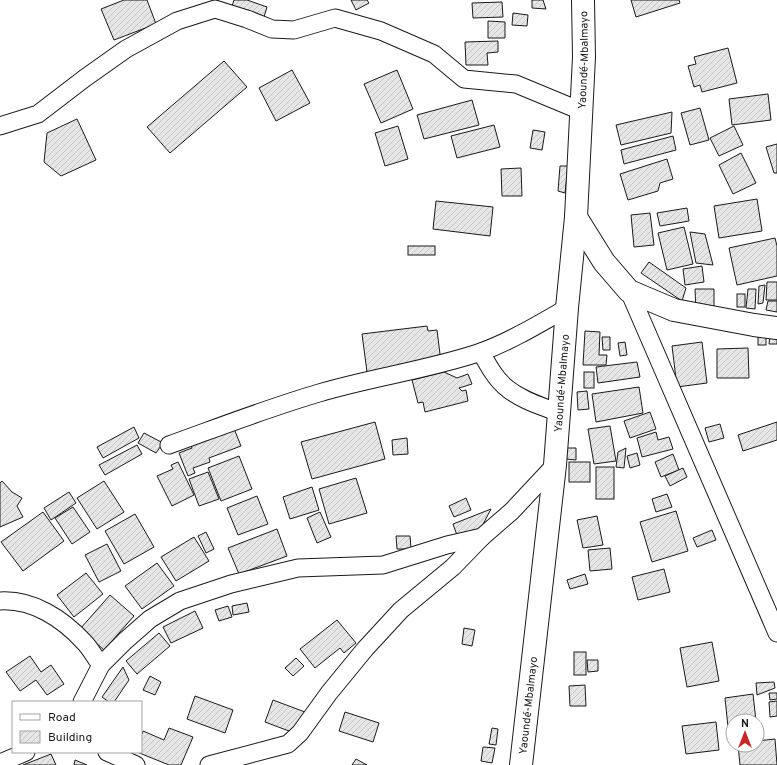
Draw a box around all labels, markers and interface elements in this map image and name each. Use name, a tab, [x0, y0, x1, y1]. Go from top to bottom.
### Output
street label: Yaoundé-Mbalmayo	[575, 11, 592, 110]
street label: Yaoundé-Mbalmayo	[552, 334, 573, 433]
street label: Yaoundé-Mbalmayo	[516, 656, 541, 755]
legend	[12, 701, 142, 753]
text: Road	[48, 710, 76, 726]
north arrow	[725, 713, 765, 753]
text: N	[741, 717, 749, 731]
text: Building	[48, 730, 92, 746]

